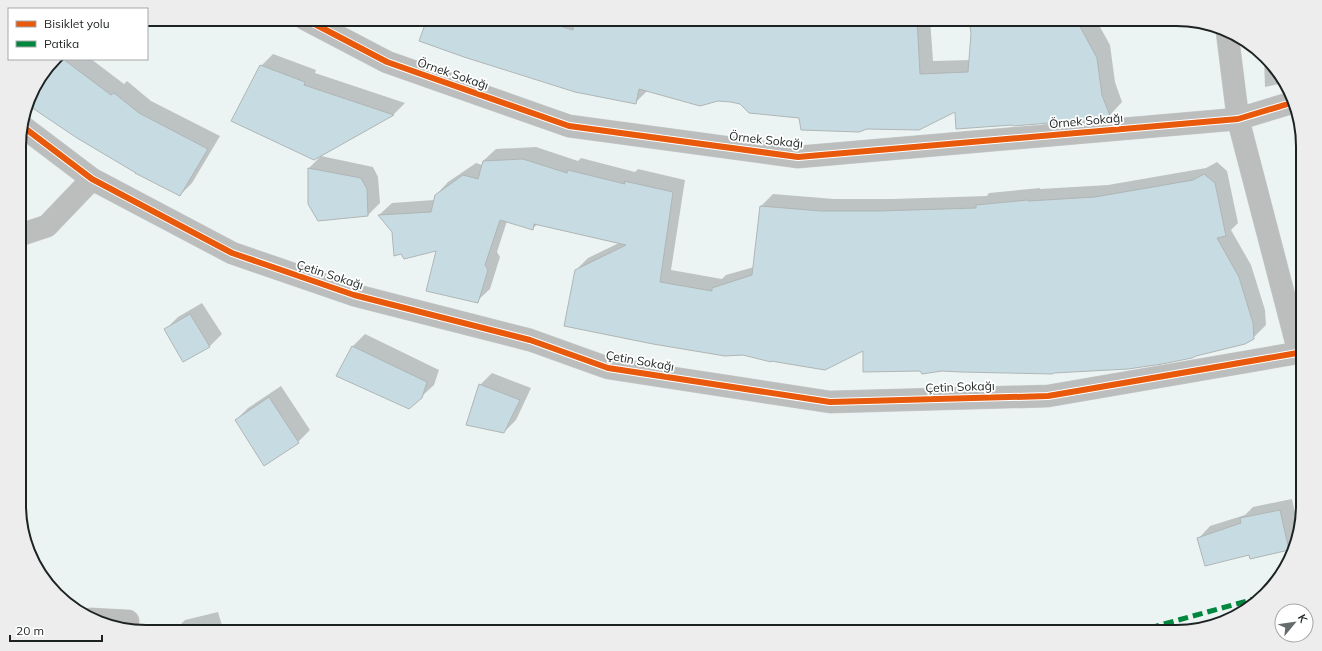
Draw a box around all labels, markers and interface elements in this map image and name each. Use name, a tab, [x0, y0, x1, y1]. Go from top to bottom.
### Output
legend	[8, 8, 148, 60]
text: Bisiklet yolu	[44, 16, 110, 31]
text: Patika	[44, 36, 79, 51]
street label: Örnek Sokağı	[416, 54, 491, 93]
street label: Örnek Sokağı	[1048, 110, 1124, 131]
street label: Örnek Sokağı	[728, 128, 804, 151]
street label: Çetin Sokağı	[295, 257, 365, 292]
street label: Çetin Sokağı	[605, 347, 676, 374]
street label: Çetin Sokağı	[925, 378, 995, 395]
north arrow	[1274, 603, 1314, 643]
text: K	[1295, 612, 1311, 625]
scale bar	[10, 617, 102, 643]
text: 20 m	[16, 623, 44, 638]

